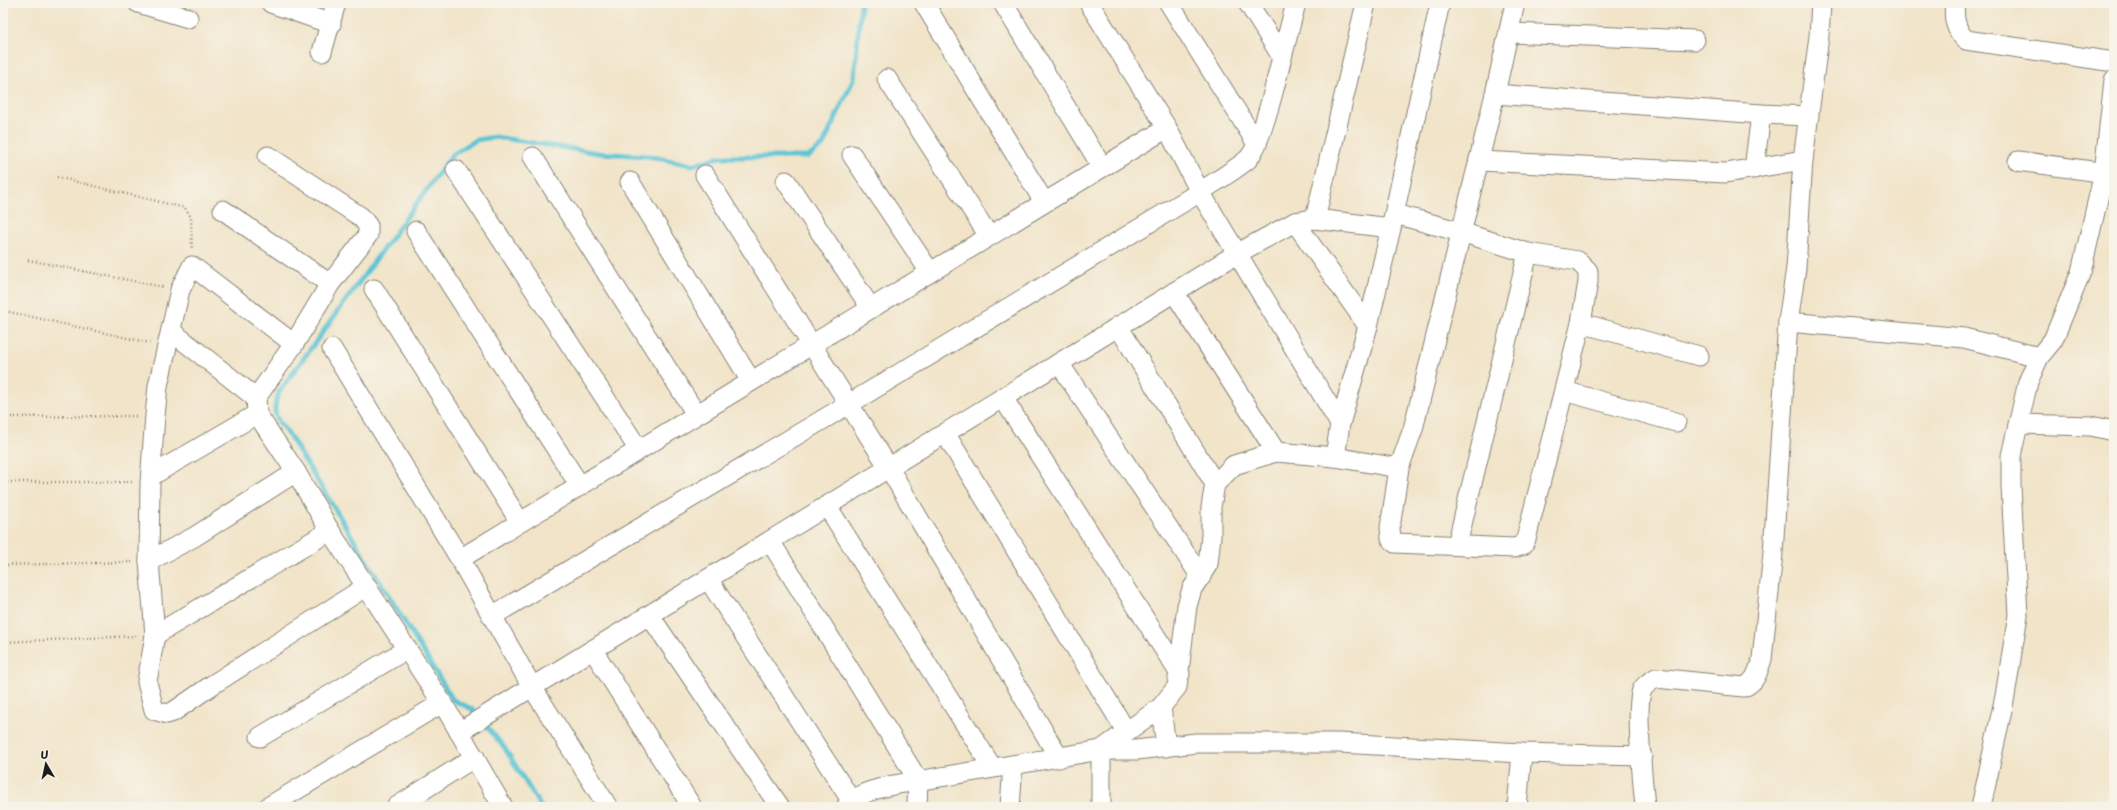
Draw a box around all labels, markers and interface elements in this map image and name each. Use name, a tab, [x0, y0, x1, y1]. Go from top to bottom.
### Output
north arrow	[26, 744, 66, 784]
text: U	[39, 745, 50, 765]

